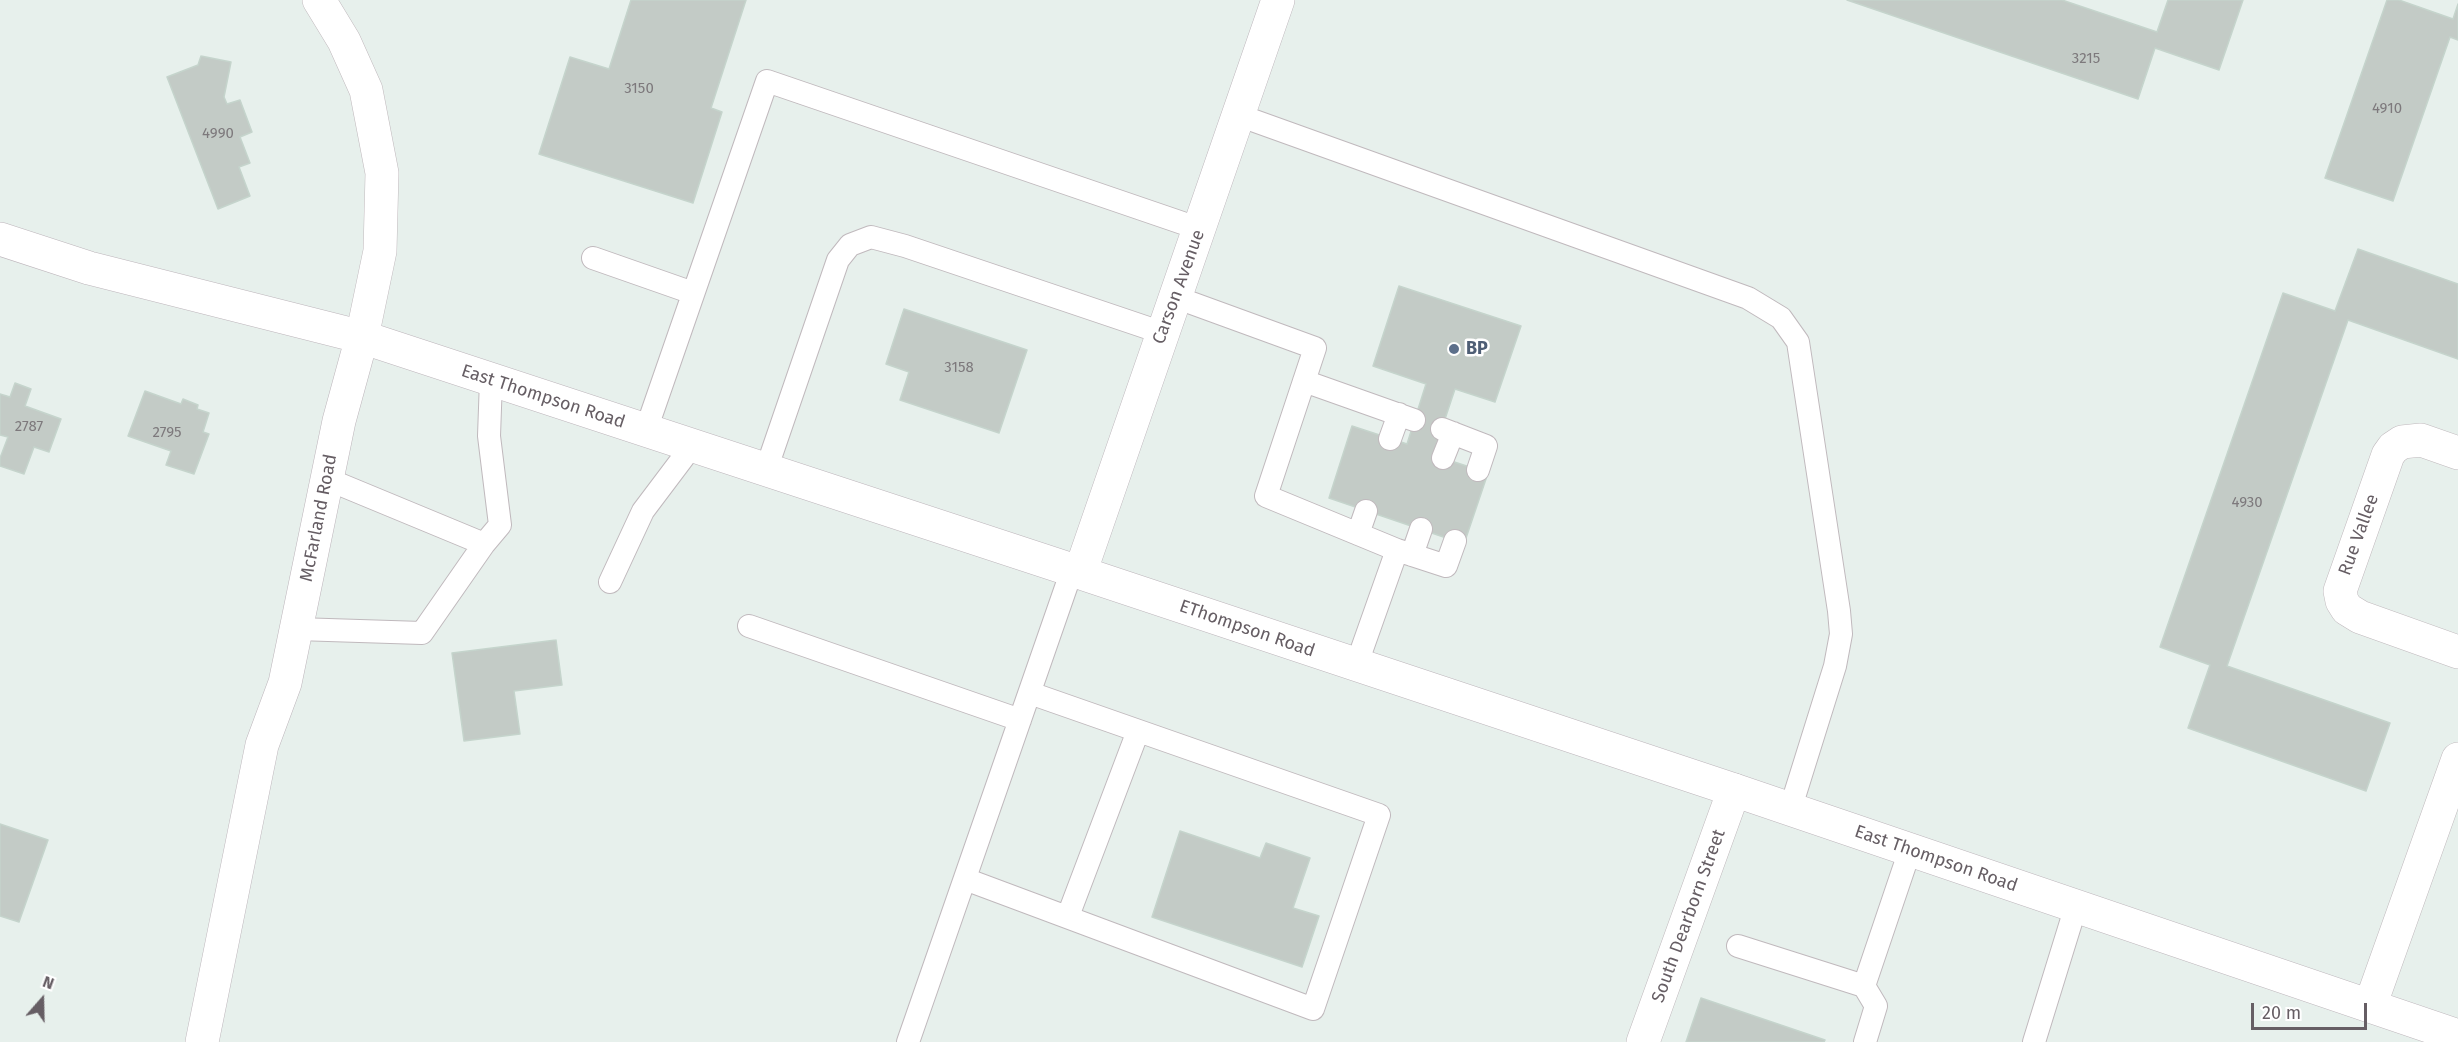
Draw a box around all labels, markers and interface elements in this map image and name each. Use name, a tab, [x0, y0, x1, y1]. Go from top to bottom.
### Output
house number: 3215	[2072, 50, 2100, 68]
house number: 3150	[624, 80, 654, 98]
house number: 4910	[2372, 100, 2402, 118]
house number: 4990	[202, 125, 234, 143]
street label: Carson Avenue	[1148, 227, 1210, 347]
place label: BP	[1466, 338, 1488, 360]
marker: BP	[1447, 342, 1461, 356]
house number: 3158	[944, 359, 974, 377]
street label: East Thompson Road	[458, 360, 628, 434]
house number: 2787	[15, 418, 43, 436]
house number: 2795	[152, 424, 182, 442]
street label: McFarland Road	[296, 452, 342, 584]
street label: Rue Vallee	[2334, 491, 2384, 579]
house number: 4930	[2231, 494, 2263, 512]
street label: EThompson Road	[1176, 596, 1318, 662]
street label: East Thompson Road	[1852, 821, 2020, 897]
street label: South Dearborn Street	[1648, 826, 1730, 1006]
north arrow	[12, 970, 72, 1030]
text: N	[40, 972, 57, 993]
scale bar	[2254, 991, 2370, 1029]
text: 20 m	[2262, 1002, 2301, 1024]

